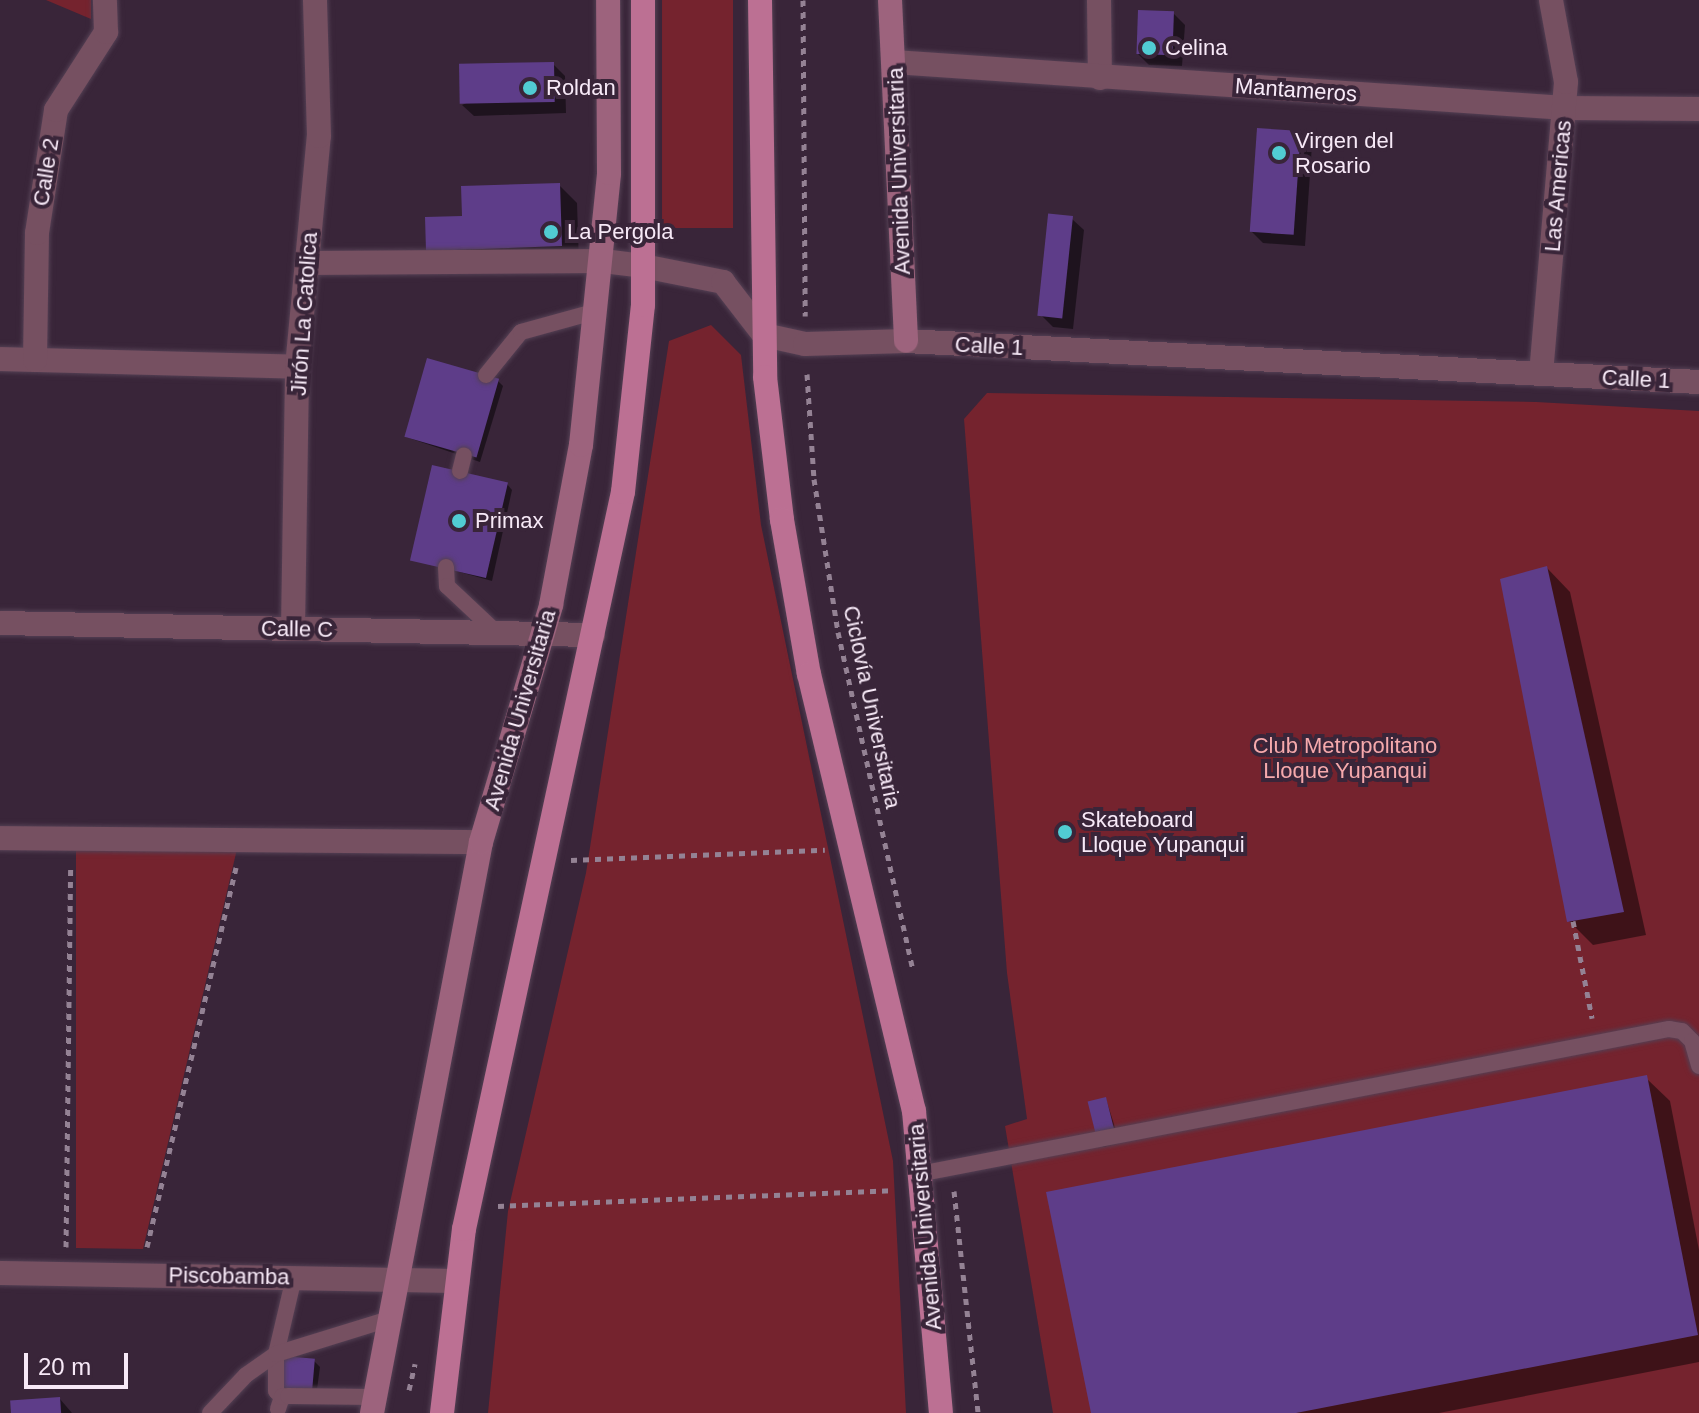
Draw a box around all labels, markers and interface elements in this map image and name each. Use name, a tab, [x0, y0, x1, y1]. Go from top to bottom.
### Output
place label: Celina	[1165, 35, 1227, 61]
marker: Celina	[1140, 39, 1158, 57]
street label: Avenida Universitaria	[882, 67, 916, 275]
street label: Mantameros	[1234, 73, 1358, 107]
place label: Roldan	[546, 75, 616, 101]
marker: Roldan	[521, 79, 539, 97]
street label: Las Americas	[1539, 118, 1577, 254]
place label: Virgen del Rosario	[1295, 127, 1394, 178]
street label: Calle 2	[28, 136, 64, 208]
marker: Virgen del Rosario	[1270, 144, 1288, 162]
place label: La Pergola	[567, 219, 673, 245]
marker: La Pergola	[542, 223, 560, 241]
street label: Jirón La Catolica	[285, 231, 323, 397]
street label: Calle 1	[954, 331, 1024, 361]
street label: Calle 1	[1601, 364, 1671, 394]
place label: Primax	[475, 508, 543, 534]
marker: Primax	[450, 512, 468, 530]
street label: Ciclovía Universitaria	[838, 603, 906, 811]
street label: Avenida Universitaria	[479, 607, 561, 813]
street label: Calle C	[261, 615, 333, 643]
park label: Club Metropolitano Lloque Yupanqui	[1253, 732, 1437, 784]
place label: Skateboard Lloque Yupanqui	[1081, 806, 1245, 858]
marker: Skateboard Lloque Yupanqui	[1056, 823, 1074, 841]
street label: Avenida Universitaria	[903, 1123, 947, 1331]
street label: Piscobamba	[168, 1262, 290, 1290]
scale bar	[28, 1337, 132, 1387]
text: 20 m	[38, 1353, 91, 1380]

